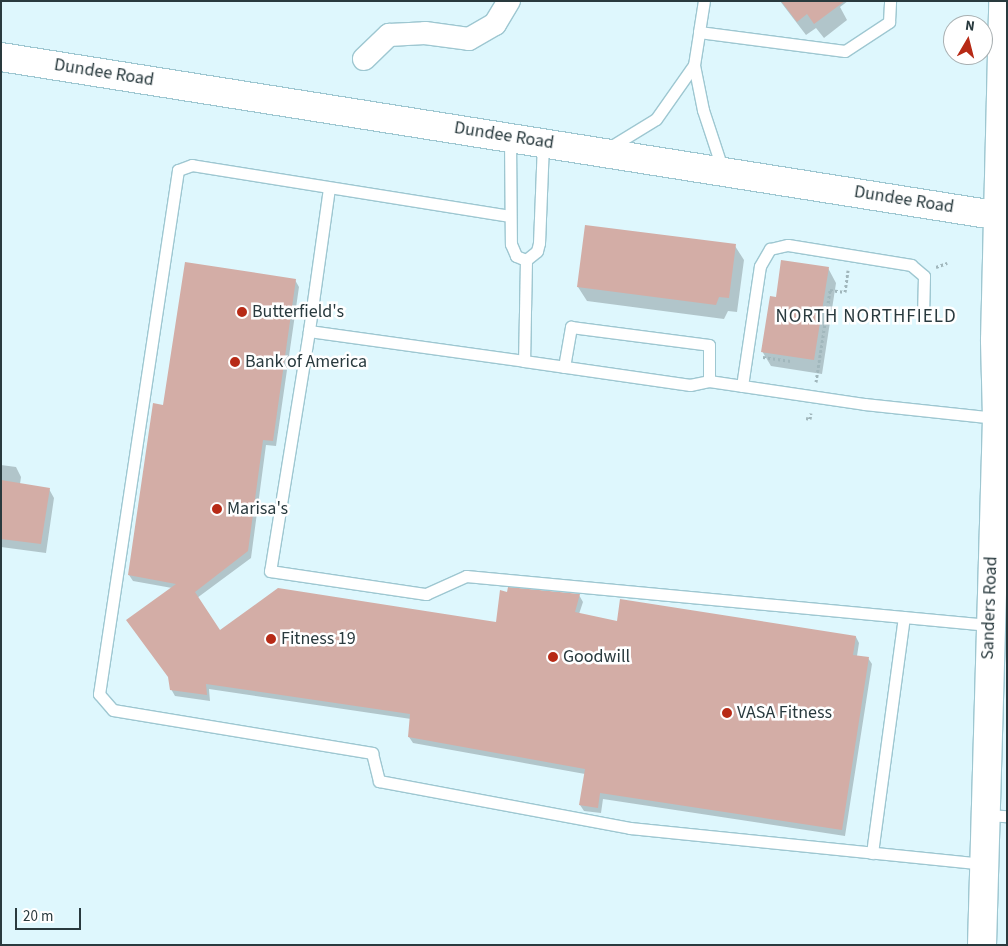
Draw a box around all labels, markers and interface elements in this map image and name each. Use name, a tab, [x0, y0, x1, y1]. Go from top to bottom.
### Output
north arrow	[943, 15, 993, 65]
text: N	[964, 16, 976, 37]
street label: Dundee Road	[53, 54, 155, 92]
street label: Dundee Road	[453, 117, 555, 155]
street label: Dundee Road	[853, 181, 955, 219]
place label: Butterfield's	[252, 301, 344, 323]
marker: Butterfield's	[236, 306, 248, 318]
district label: NORTH NORTHFIELD	[773, 306, 959, 328]
place label: Bank of America	[245, 351, 367, 373]
marker: Bank of America	[229, 356, 241, 368]
place label: Marisa's	[227, 498, 288, 520]
marker: Marisa's	[211, 503, 223, 515]
street label: Sanders Road	[977, 556, 1003, 660]
place label: Fitness 19	[281, 628, 356, 650]
marker: Fitness 19	[265, 633, 277, 645]
place label: Goodwill	[563, 646, 630, 668]
marker: Goodwill	[547, 651, 559, 663]
place label: VASA Fitness	[737, 702, 832, 724]
marker: VASA Fitness	[721, 707, 733, 719]
scale bar	[18, 898, 84, 930]
text: 20 m	[23, 906, 53, 927]

